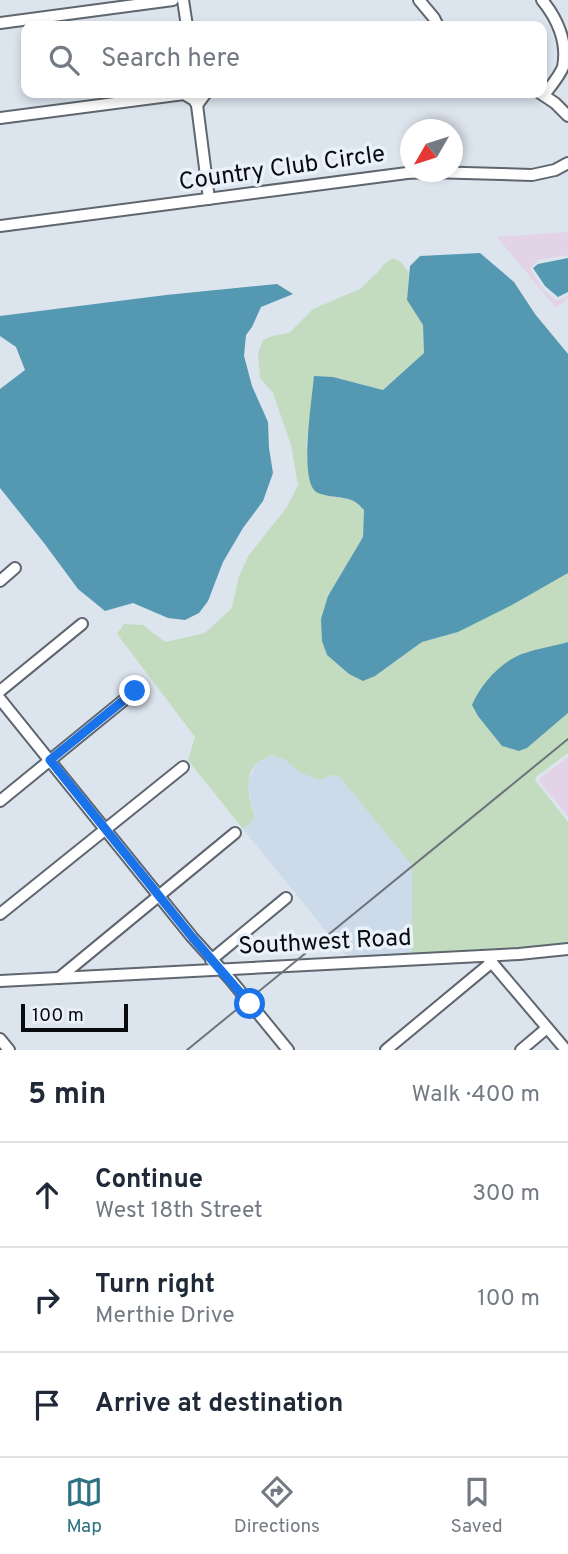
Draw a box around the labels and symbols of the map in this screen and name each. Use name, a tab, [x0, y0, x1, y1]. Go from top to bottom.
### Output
north arrow	[400, 119, 463, 182]
street label: Country Club Circle	[177, 140, 387, 198]
route end	[119, 675, 150, 706]
street label: Southwest Road	[238, 923, 412, 963]
route start	[234, 988, 265, 1019]
scale bar	[21, 1001, 128, 1033]

